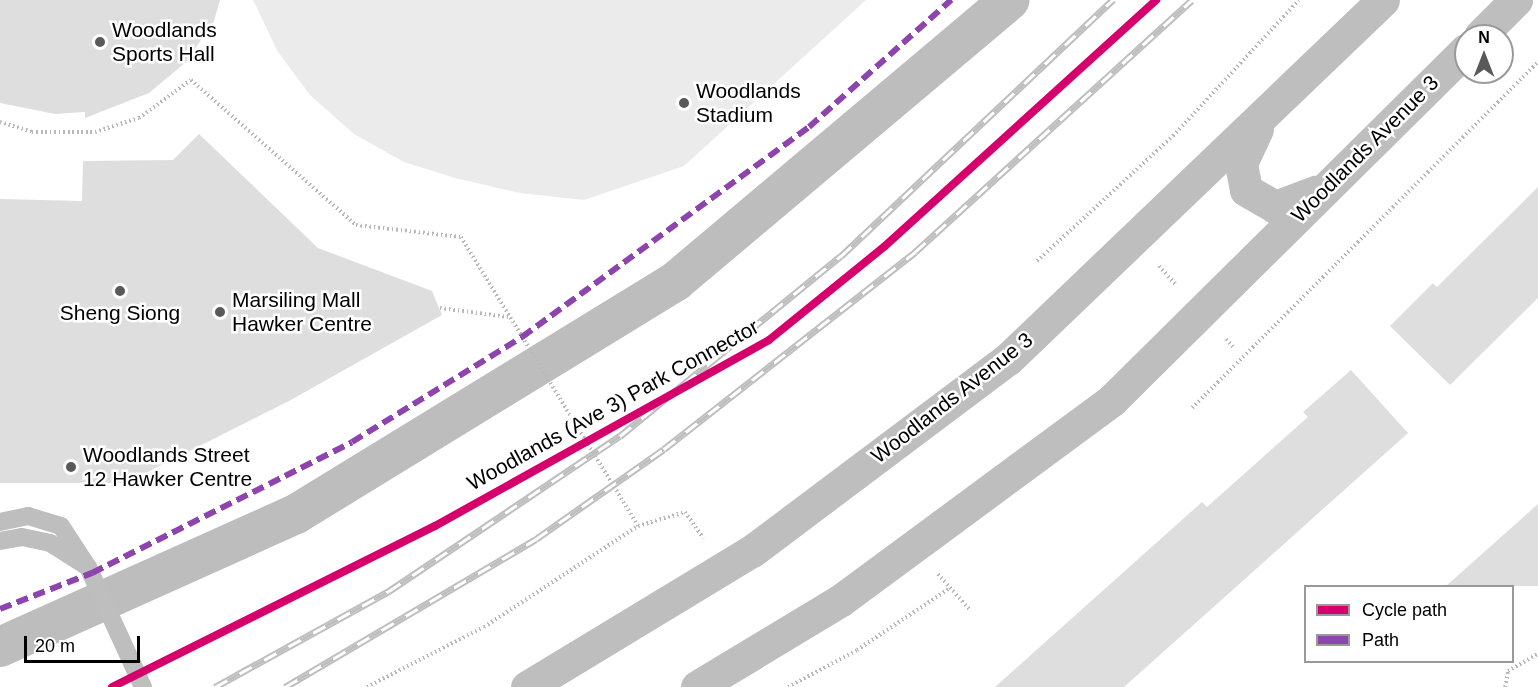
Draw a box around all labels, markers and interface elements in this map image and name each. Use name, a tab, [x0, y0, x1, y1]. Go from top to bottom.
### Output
place label: Woodlands Sports Hall	[112, 17, 217, 67]
north arrow	[1454, 24, 1514, 84]
text: N	[1478, 29, 1490, 46]
marker: Woodlands Sports Hall	[93, 35, 107, 49]
street label: Woodlands Avenue 3	[1286, 70, 1444, 228]
place label: Woodlands Stadium	[696, 78, 801, 128]
marker: Woodlands Stadium	[677, 96, 691, 110]
marker: Sheng Siong	[113, 284, 127, 298]
place label: Marsiling Mall Hawker Centre	[232, 287, 372, 337]
place label: Sheng Siong	[60, 300, 180, 326]
marker: Marsiling Mall Hawker Centre	[213, 305, 227, 319]
street label: Woodlands (Ave 3) Park Connector	[463, 314, 763, 496]
street label: Woodlands Avenue 3	[866, 327, 1038, 469]
place label: Woodlands Street 12 Hawker Centre	[83, 442, 252, 492]
marker: Woodlands Street 12 Hawker Centre	[64, 460, 78, 474]
legend	[1304, 585, 1514, 663]
text: Cycle path	[1362, 600, 1447, 620]
scale bar	[27, 624, 142, 662]
text: Path	[1362, 630, 1399, 650]
text: 20 m	[35, 636, 75, 656]

